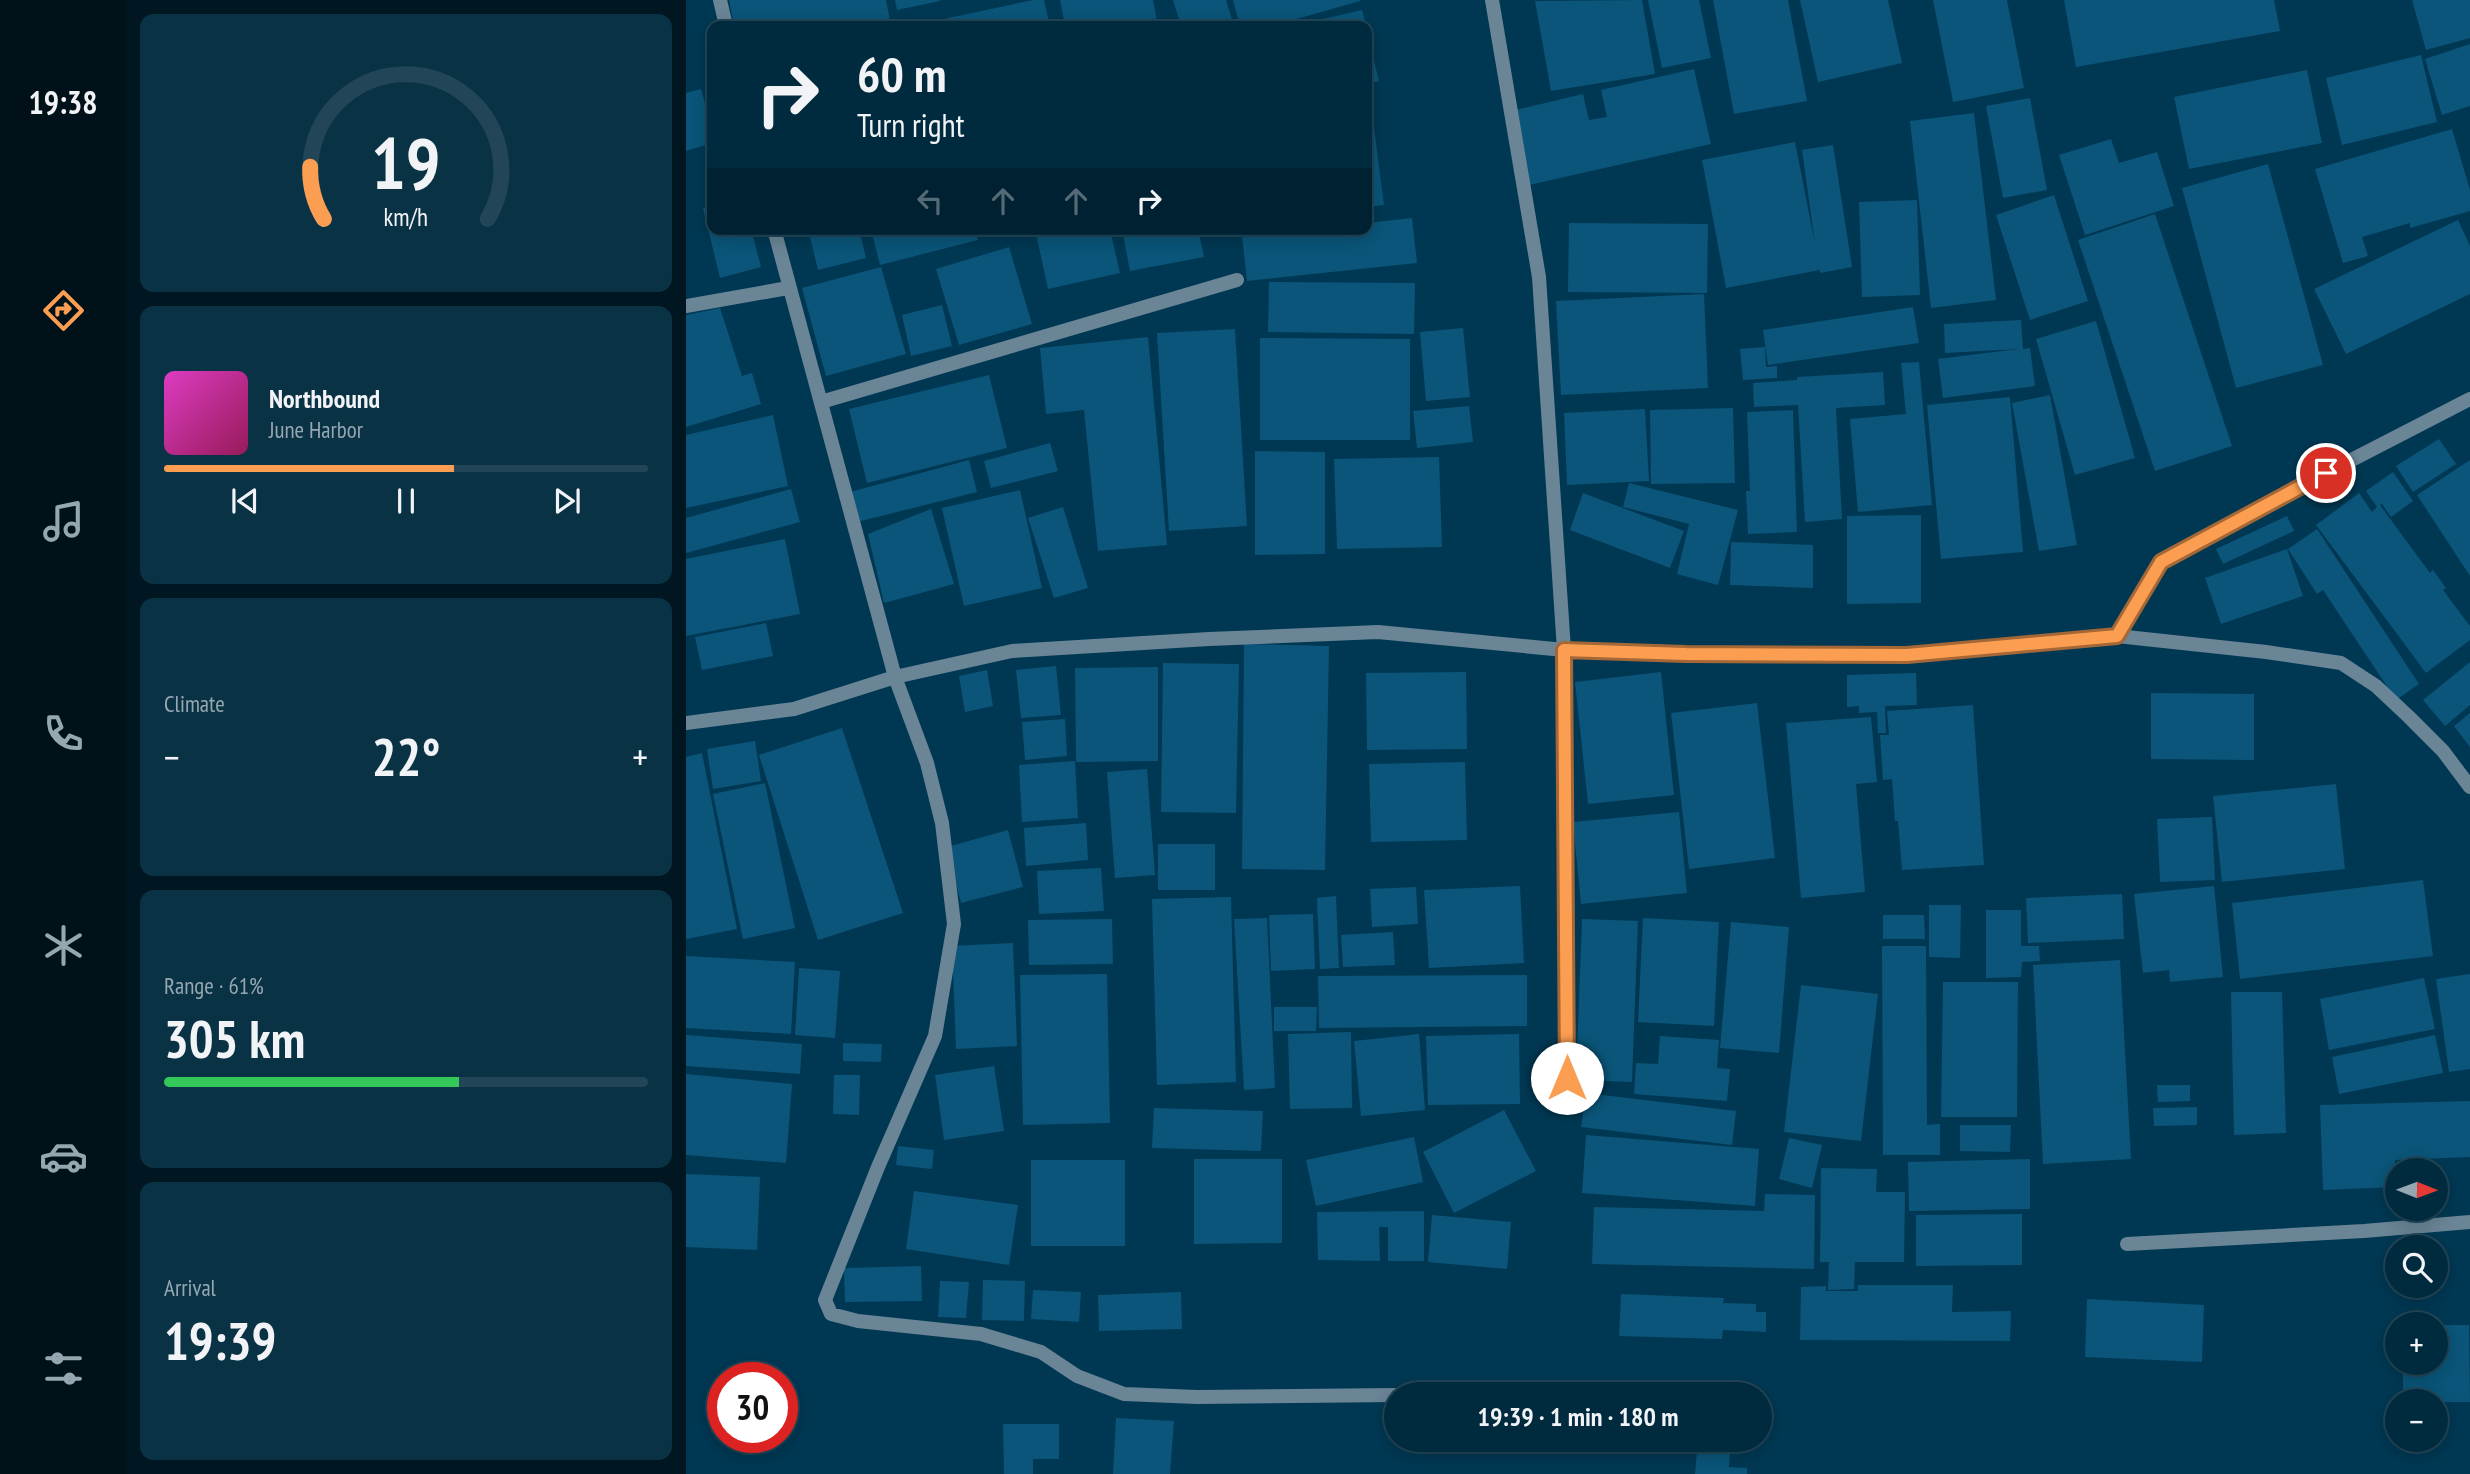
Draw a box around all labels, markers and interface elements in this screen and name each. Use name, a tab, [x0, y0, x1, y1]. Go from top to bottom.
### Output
text: 60 m	[857, 42, 946, 106]
icon: right	[742, 49, 833, 140]
text: 19:38	[28, 81, 98, 123]
text: Turn right	[857, 104, 965, 146]
text: 19	[371, 115, 441, 209]
icon: left	[911, 182, 949, 220]
icon: ahead	[984, 182, 1022, 220]
icon: ahead	[1057, 182, 1095, 220]
icon: right	[1130, 182, 1168, 220]
text: km/h	[384, 201, 428, 233]
icon: directions	[39, 286, 88, 335]
text: Northbound	[269, 382, 380, 415]
text: June Harbor	[269, 415, 363, 444]
pin	[2296, 443, 2356, 503]
icon: arrive	[2307, 454, 2345, 492]
icon: previous	[226, 482, 264, 520]
icon: pause	[387, 482, 425, 520]
icon: next	[548, 482, 586, 520]
icon: music	[39, 497, 88, 546]
text: Climate	[164, 689, 225, 718]
icon: phone	[39, 709, 88, 758]
text: 22°	[372, 723, 440, 790]
text: −	[164, 732, 180, 781]
text: +	[632, 732, 648, 781]
icon: climate	[39, 921, 88, 970]
text: Range · 61%	[164, 971, 264, 1000]
text: 305 km	[164, 1005, 305, 1072]
position arrow	[1530, 1041, 1604, 1115]
icon: car	[39, 1132, 88, 1181]
north arrow	[2385, 1158, 2448, 1222]
map controls	[2385, 1158, 2448, 1452]
button: search	[2385, 1235, 2448, 1298]
text: Arrival	[164, 1273, 216, 1302]
text: 19:39	[164, 1307, 276, 1374]
button: +	[2385, 1312, 2448, 1375]
icon: filters	[39, 1344, 88, 1393]
speed limit sign: 30	[707, 1362, 798, 1453]
button: −	[2385, 1389, 2448, 1452]
text: 19:39 · 1 min · 180 m	[1478, 1400, 1678, 1433]

